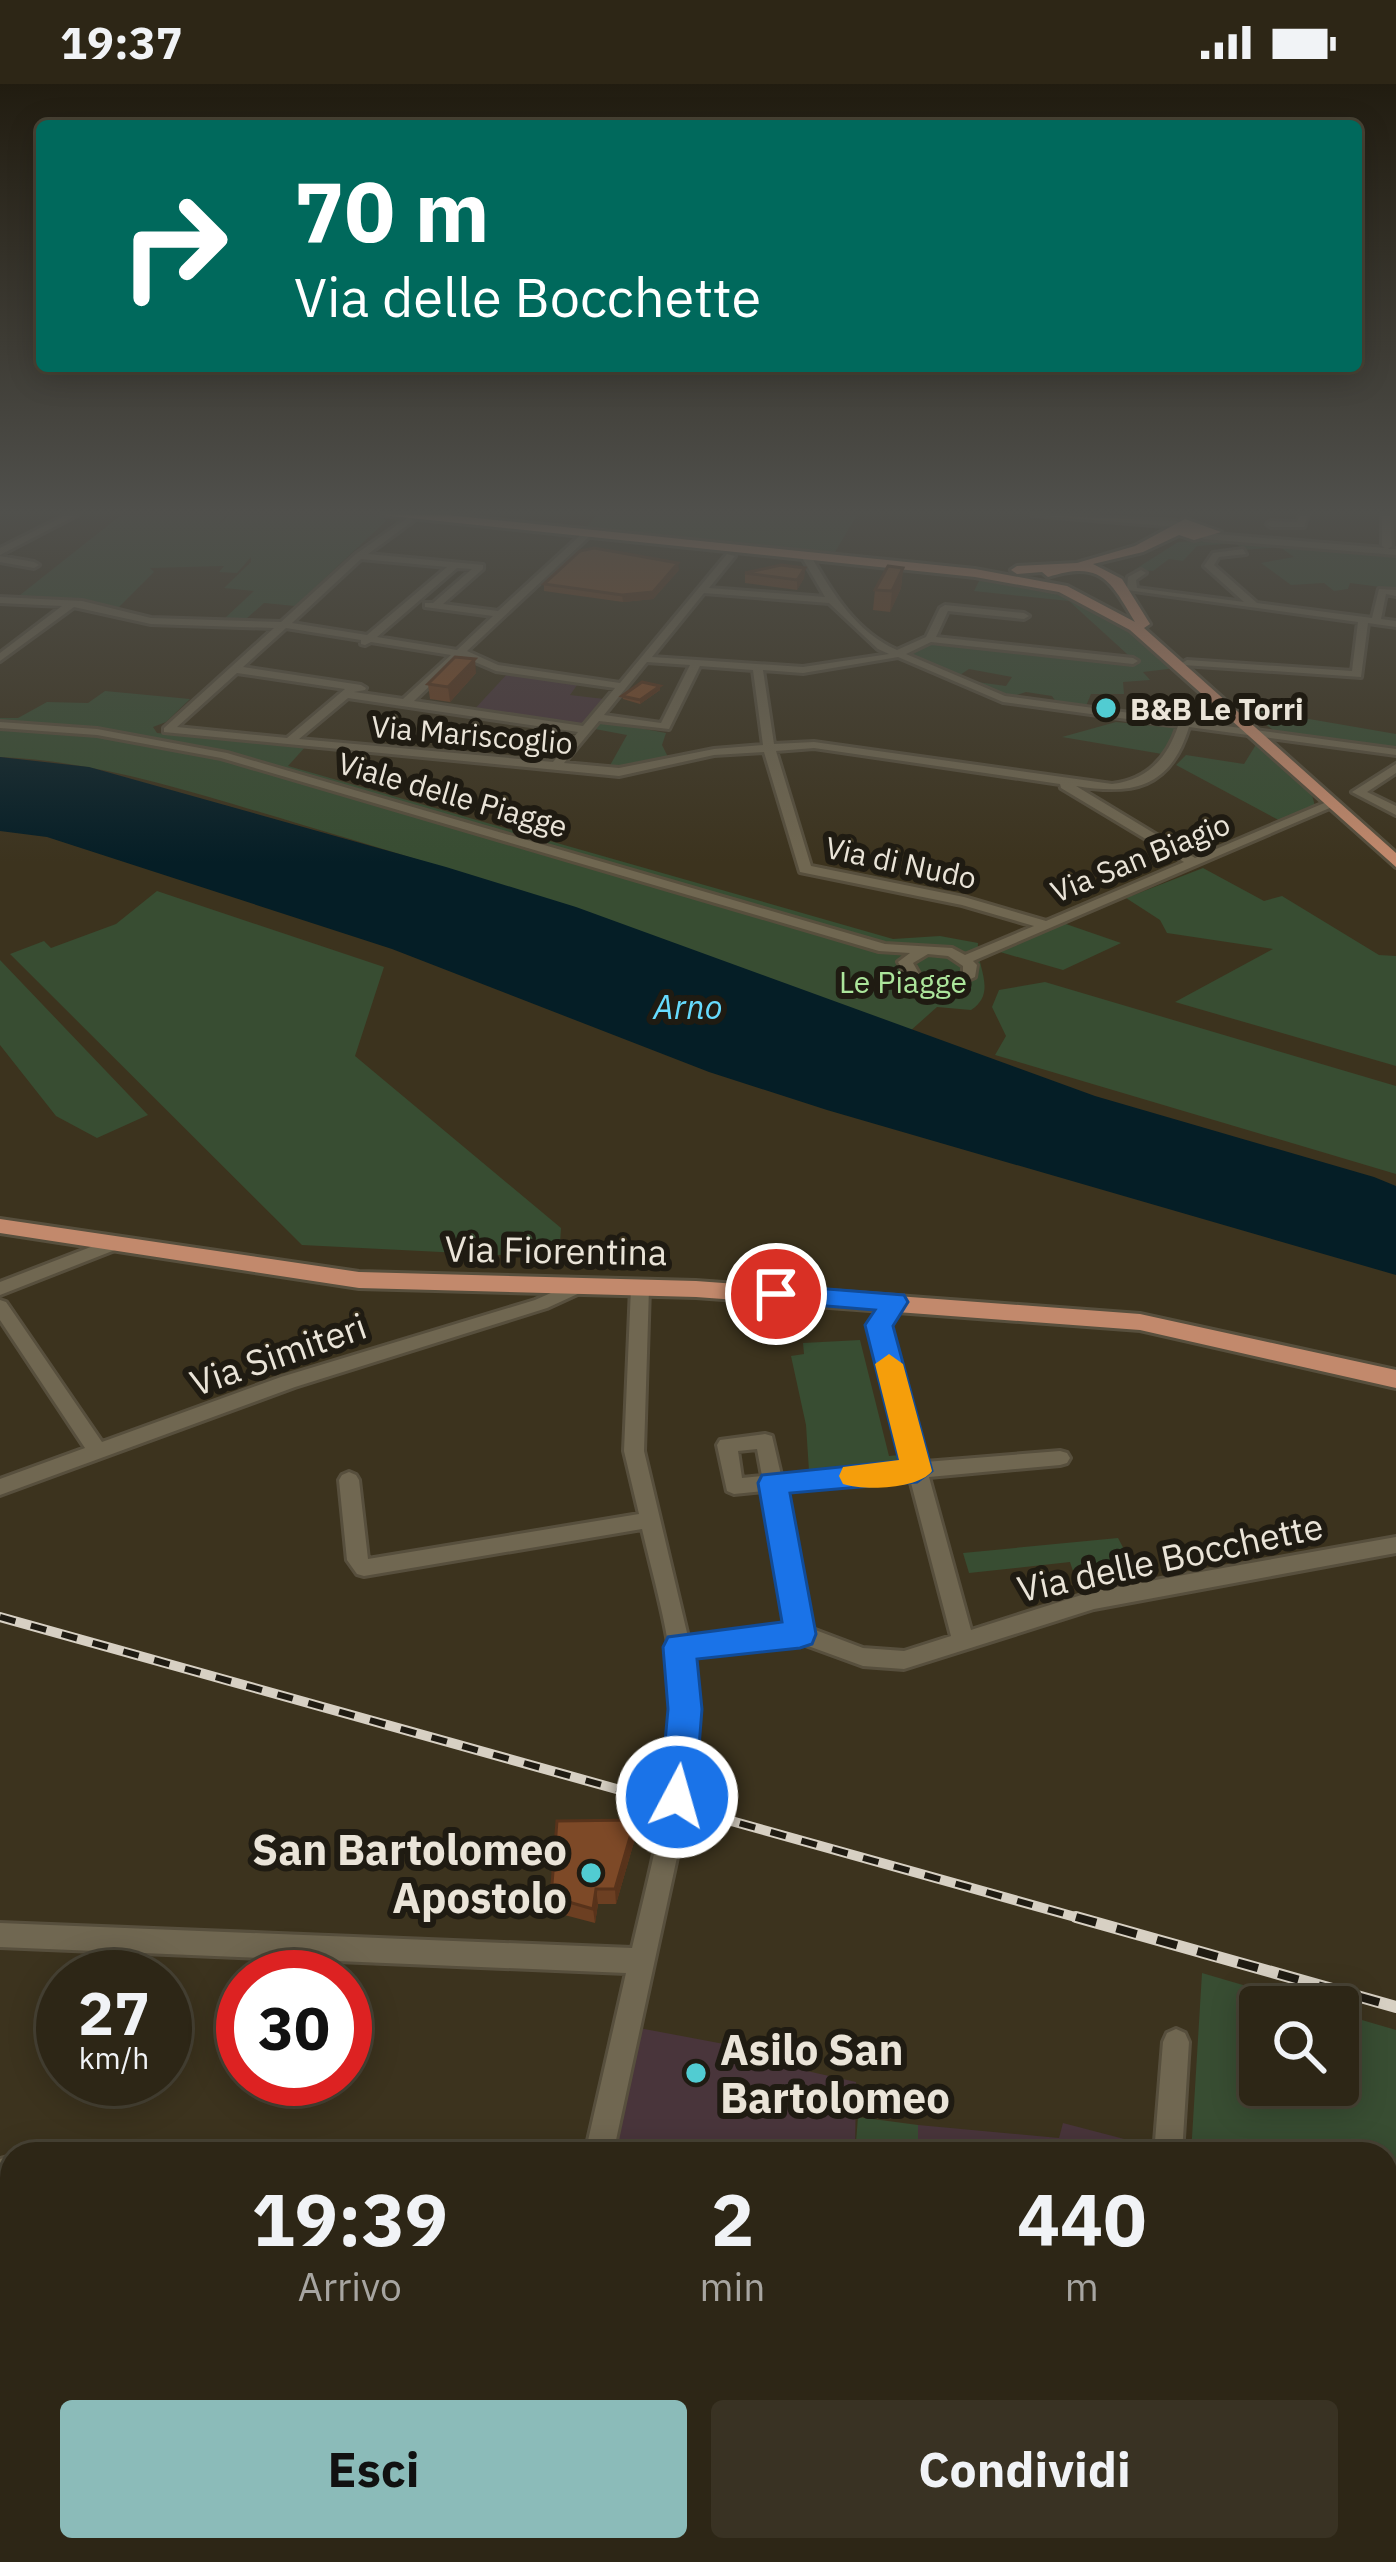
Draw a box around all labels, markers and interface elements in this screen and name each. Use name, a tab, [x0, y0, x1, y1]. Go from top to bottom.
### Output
text: 19:37	[60, 13, 183, 71]
text: 70 m	[294, 156, 490, 265]
icon: right	[96, 168, 252, 324]
text: Via delle Bocchette	[294, 262, 761, 332]
place label: B&B Le Torri	[1130, 689, 1304, 728]
marker: B&B Le Torri	[1093, 695, 1119, 721]
street label: Via Mariscoglio	[369, 706, 575, 762]
street label: Viale delle Piagge	[334, 743, 572, 845]
street label: Via San Biagio	[1045, 803, 1235, 911]
street label: Via di Nudo	[822, 827, 980, 897]
park label: Le Piagge	[839, 962, 967, 1001]
water label: Arno	[652, 985, 723, 1028]
street label: Via Fiorentina	[444, 1225, 668, 1275]
pin	[725, 1243, 827, 1345]
icon: arrive	[743, 1261, 809, 1327]
street label: Via Simiteri	[184, 1302, 372, 1406]
street label: Via delle Bocchette	[1013, 1502, 1327, 1612]
position arrow	[614, 1734, 740, 1860]
place label: San Bartolomeo Apostolo	[252, 1822, 567, 1925]
marker: San Bartolomeo Apostolo	[578, 1860, 604, 1886]
speed limit sign: 30	[216, 1950, 372, 2106]
text: 27	[78, 1973, 150, 2052]
map controls	[1239, 1986, 1359, 2106]
button: search	[1239, 1986, 1359, 2106]
place label: Asilo San Bartolomeo	[720, 2022, 950, 2125]
text: km/h	[79, 2038, 149, 2077]
marker: Asilo San Bartolomeo	[683, 2060, 709, 2086]
text: 19:39	[251, 2172, 448, 2266]
text: 2	[711, 2172, 754, 2266]
text: 440	[1017, 2172, 1147, 2266]
text: Arrivo	[298, 2261, 402, 2312]
text: min	[700, 2261, 765, 2312]
text: m	[1065, 2261, 1099, 2312]
button: Esci	[60, 2400, 687, 2538]
button: Condividi	[711, 2400, 1338, 2538]

